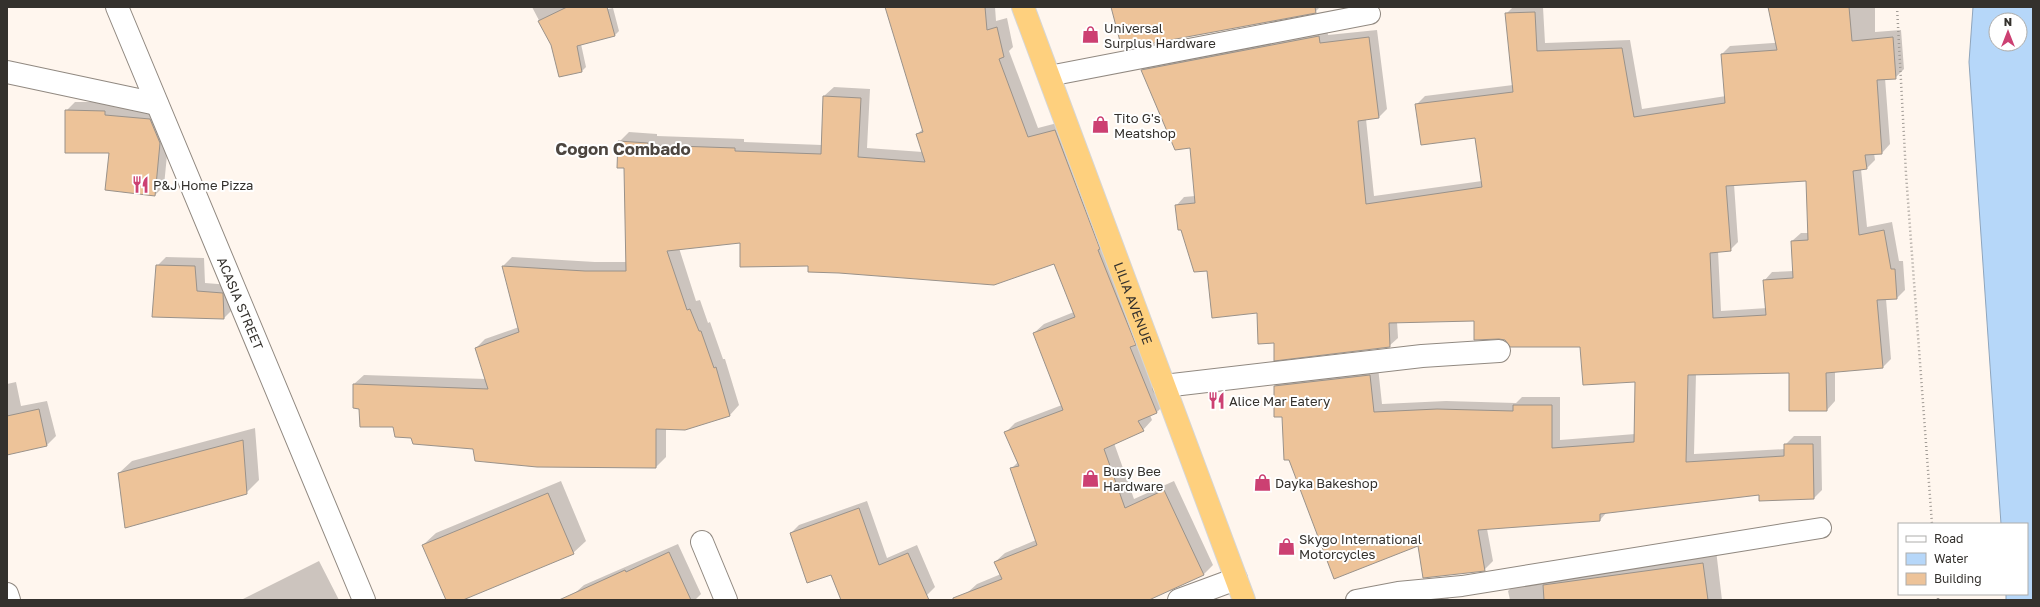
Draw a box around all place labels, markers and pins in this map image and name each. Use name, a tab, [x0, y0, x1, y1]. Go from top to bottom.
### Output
place label: Universal Surplus Hardware	[1104, 20, 1216, 51]
shop icon: Universal Surplus Hardware	[1081, 25, 1101, 45]
place label: Tito G's Meatshop	[1114, 110, 1176, 141]
shop icon: Tito G's Meatshop	[1091, 115, 1111, 135]
restaurant icon: P&J Home Pizza	[130, 175, 150, 195]
place label: P&J Home Pizza	[153, 177, 253, 193]
restaurant icon: Alice Mar Eatery	[1206, 391, 1226, 411]
place label: Alice Mar Eatery	[1229, 393, 1331, 409]
place label: Busy Bee Hardware	[1103, 463, 1163, 494]
shop icon: Busy Bee Hardware	[1080, 468, 1100, 488]
shop icon: Dayka Bakeshop	[1252, 473, 1272, 493]
place label: Dayka Bakeshop	[1275, 475, 1378, 491]
place label: Skygo International Motorcycles	[1299, 531, 1422, 562]
shop icon: Skygo International Motorcycles	[1276, 536, 1296, 556]

